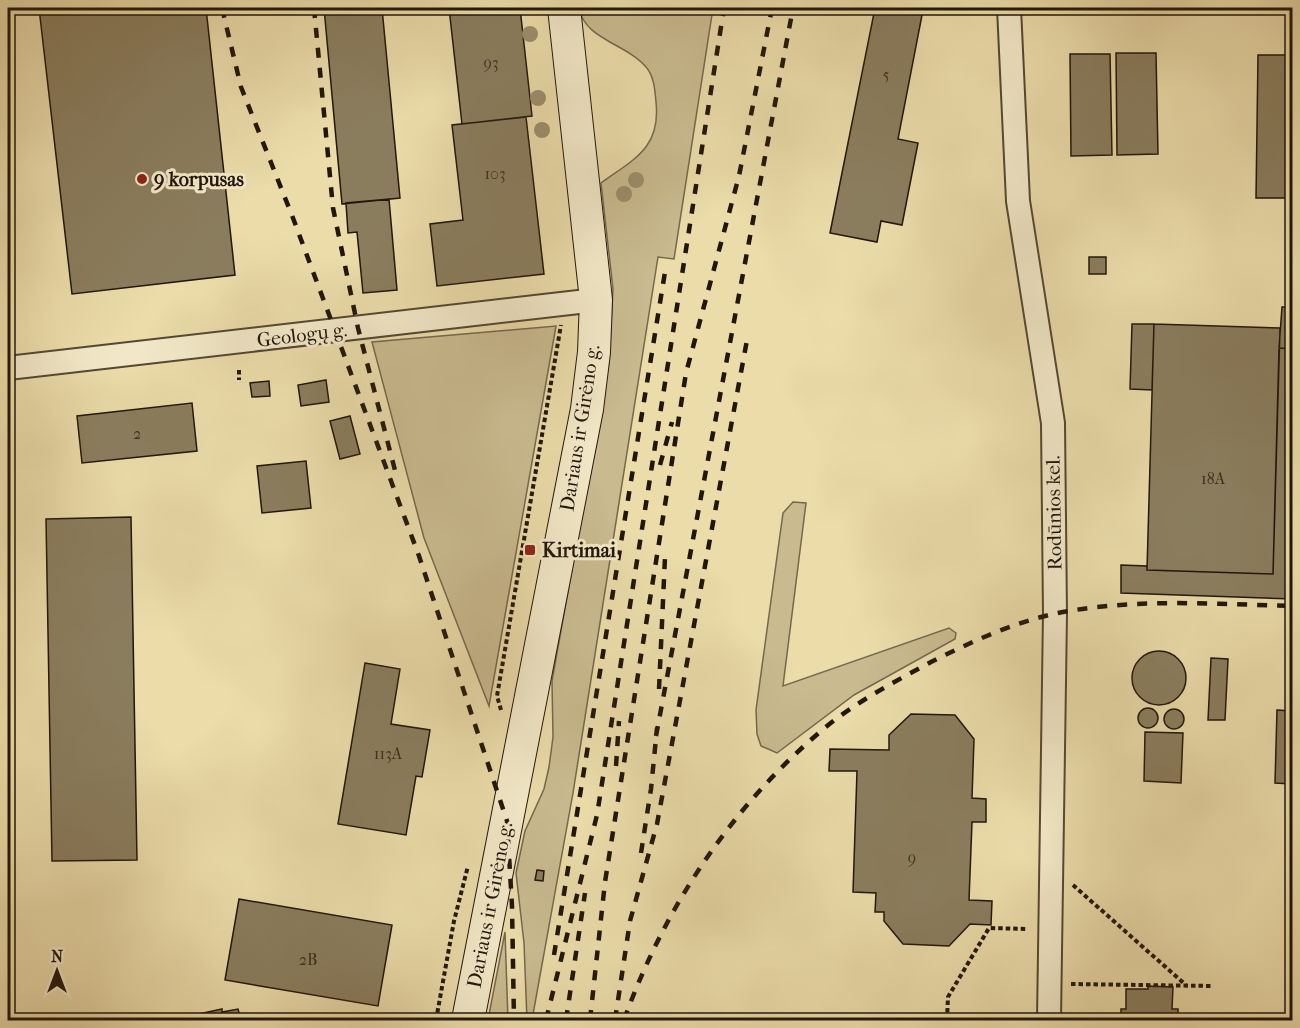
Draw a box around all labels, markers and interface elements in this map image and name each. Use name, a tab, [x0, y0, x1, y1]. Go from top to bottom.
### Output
house number: 93	[484, 53, 498, 72]
house number: 5	[883, 65, 890, 84]
house number: 103	[484, 164, 506, 183]
place label: 9 korpusas	[153, 168, 244, 191]
marker: 9 korpusas	[135, 172, 149, 186]
street label: Geologų g.	[256, 318, 349, 352]
street label: Dariaus ir Girėno g.	[555, 343, 605, 513]
house number: 2	[133, 424, 141, 443]
street label: Rodūnios kel.	[1041, 455, 1067, 571]
house number: 18A	[1201, 469, 1226, 488]
place label: Kirtimai	[542, 539, 617, 562]
marker: Kirtimai	[523, 543, 537, 557]
house number: 113A	[374, 744, 403, 763]
street label: Dariaus ir Girėno g.	[463, 820, 517, 990]
house number: 9	[908, 848, 916, 867]
north arrow	[27, 941, 87, 1001]
text: N	[51, 947, 64, 966]
house number: 2B	[299, 950, 317, 969]

